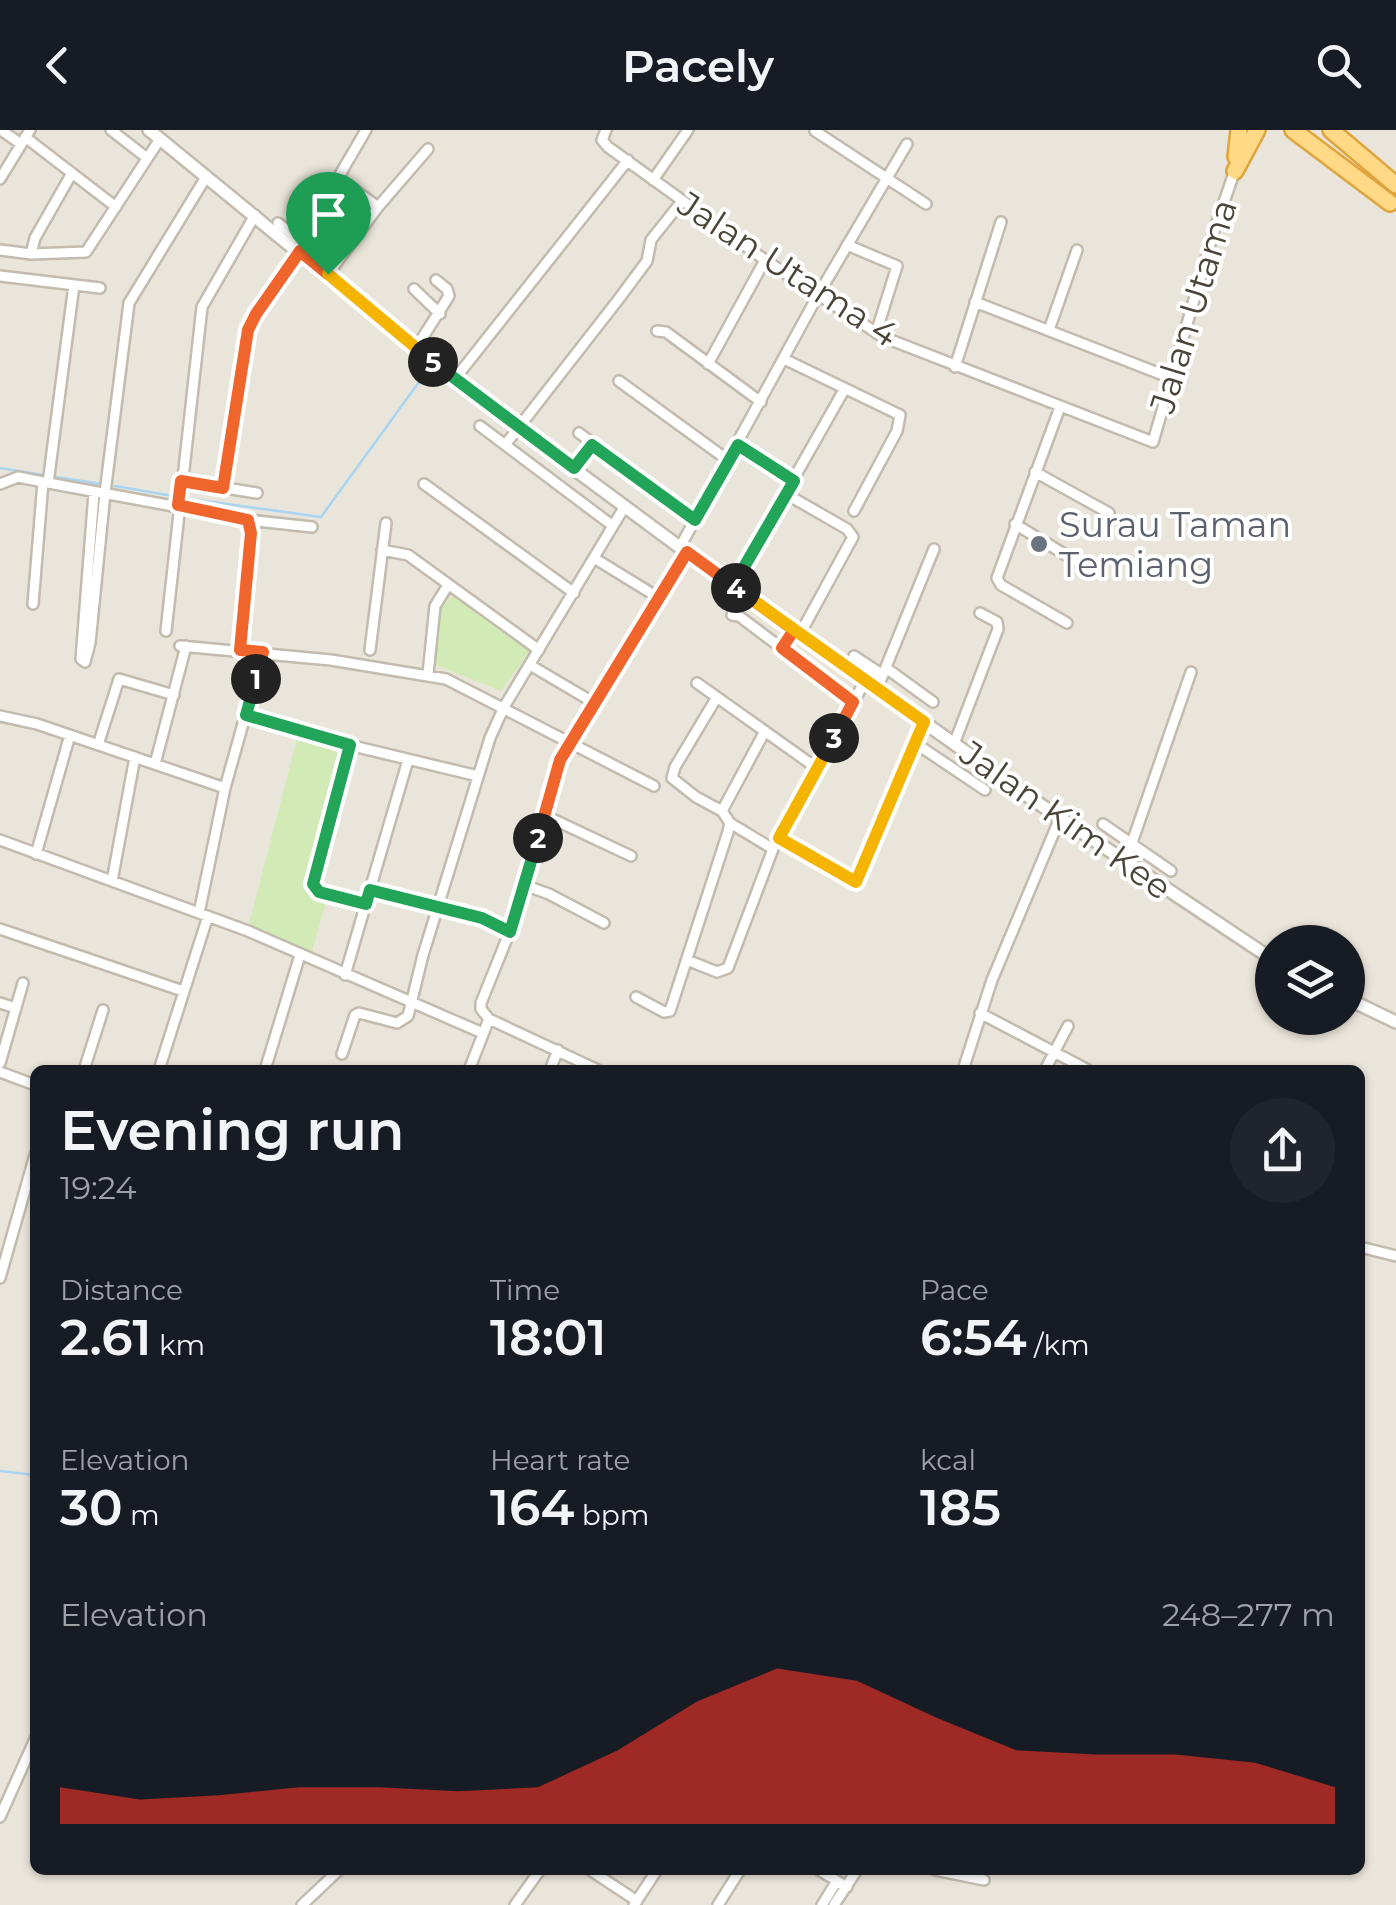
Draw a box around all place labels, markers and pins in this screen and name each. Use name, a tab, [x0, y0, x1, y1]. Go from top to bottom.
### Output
pin	[286, 172, 371, 275]
pin: 5	[408, 337, 458, 387]
place label: Surau Taman Temiang	[1059, 503, 1291, 586]
marker: Surau Taman Temiang	[1028, 533, 1050, 555]
pin: 4	[711, 563, 761, 613]
pin: 1	[231, 654, 281, 704]
pin: 3	[809, 713, 859, 763]
pin: 2	[513, 813, 563, 863]

